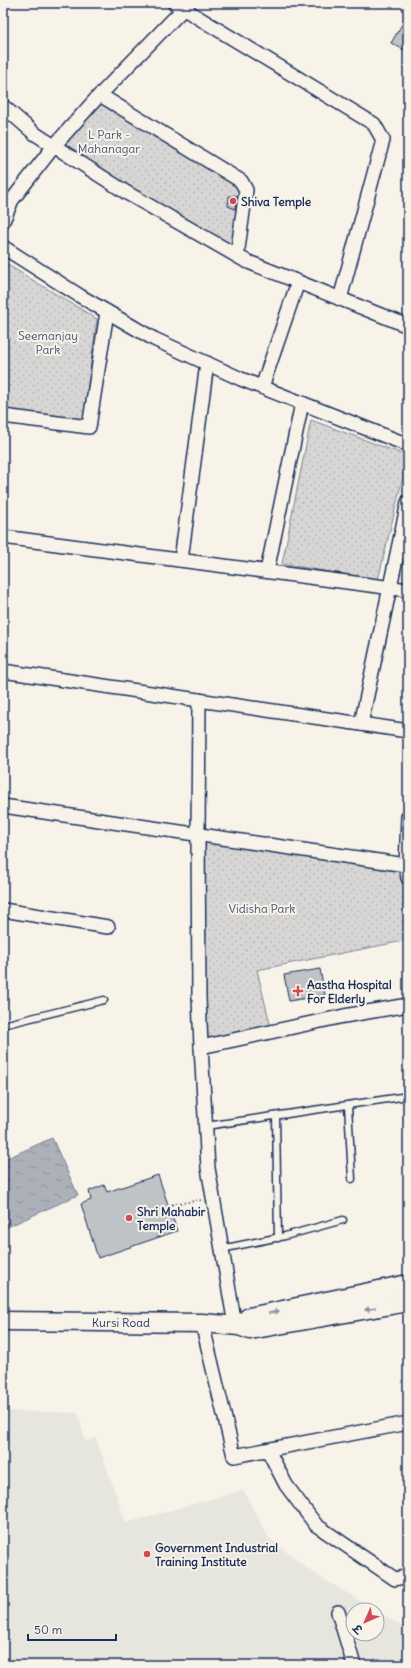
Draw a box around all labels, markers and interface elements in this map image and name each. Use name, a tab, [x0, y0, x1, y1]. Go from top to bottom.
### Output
park label: L Park - Mahanagar	[78, 127, 140, 156]
place label: Shiva Temple	[241, 194, 312, 210]
marker: Shiva Temple	[228, 196, 238, 206]
park label: Seemanjay Park	[18, 328, 78, 357]
park label: Vidisha Park	[229, 901, 295, 916]
place label: Aastha Hospital For Elderly	[307, 977, 392, 1007]
marker: Aastha Hospital For Elderly	[292, 985, 304, 997]
place label: Shri Mahabir Temple	[137, 1204, 206, 1234]
marker: Shri Mahabir Temple	[124, 1213, 134, 1223]
one-way arrow	[364, 1306, 376, 1312]
one-way arrow	[268, 1308, 280, 1314]
street label: Kursi Road	[92, 1315, 150, 1330]
place label: Government Industrial Training Institute	[155, 1540, 278, 1570]
marker: Government Industrial Training Institute	[142, 1549, 152, 1559]
north arrow	[345, 1602, 385, 1642]
scale bar	[28, 1616, 116, 1642]
text: उ	[349, 1620, 366, 1637]
text: 50 m	[34, 1622, 63, 1637]

